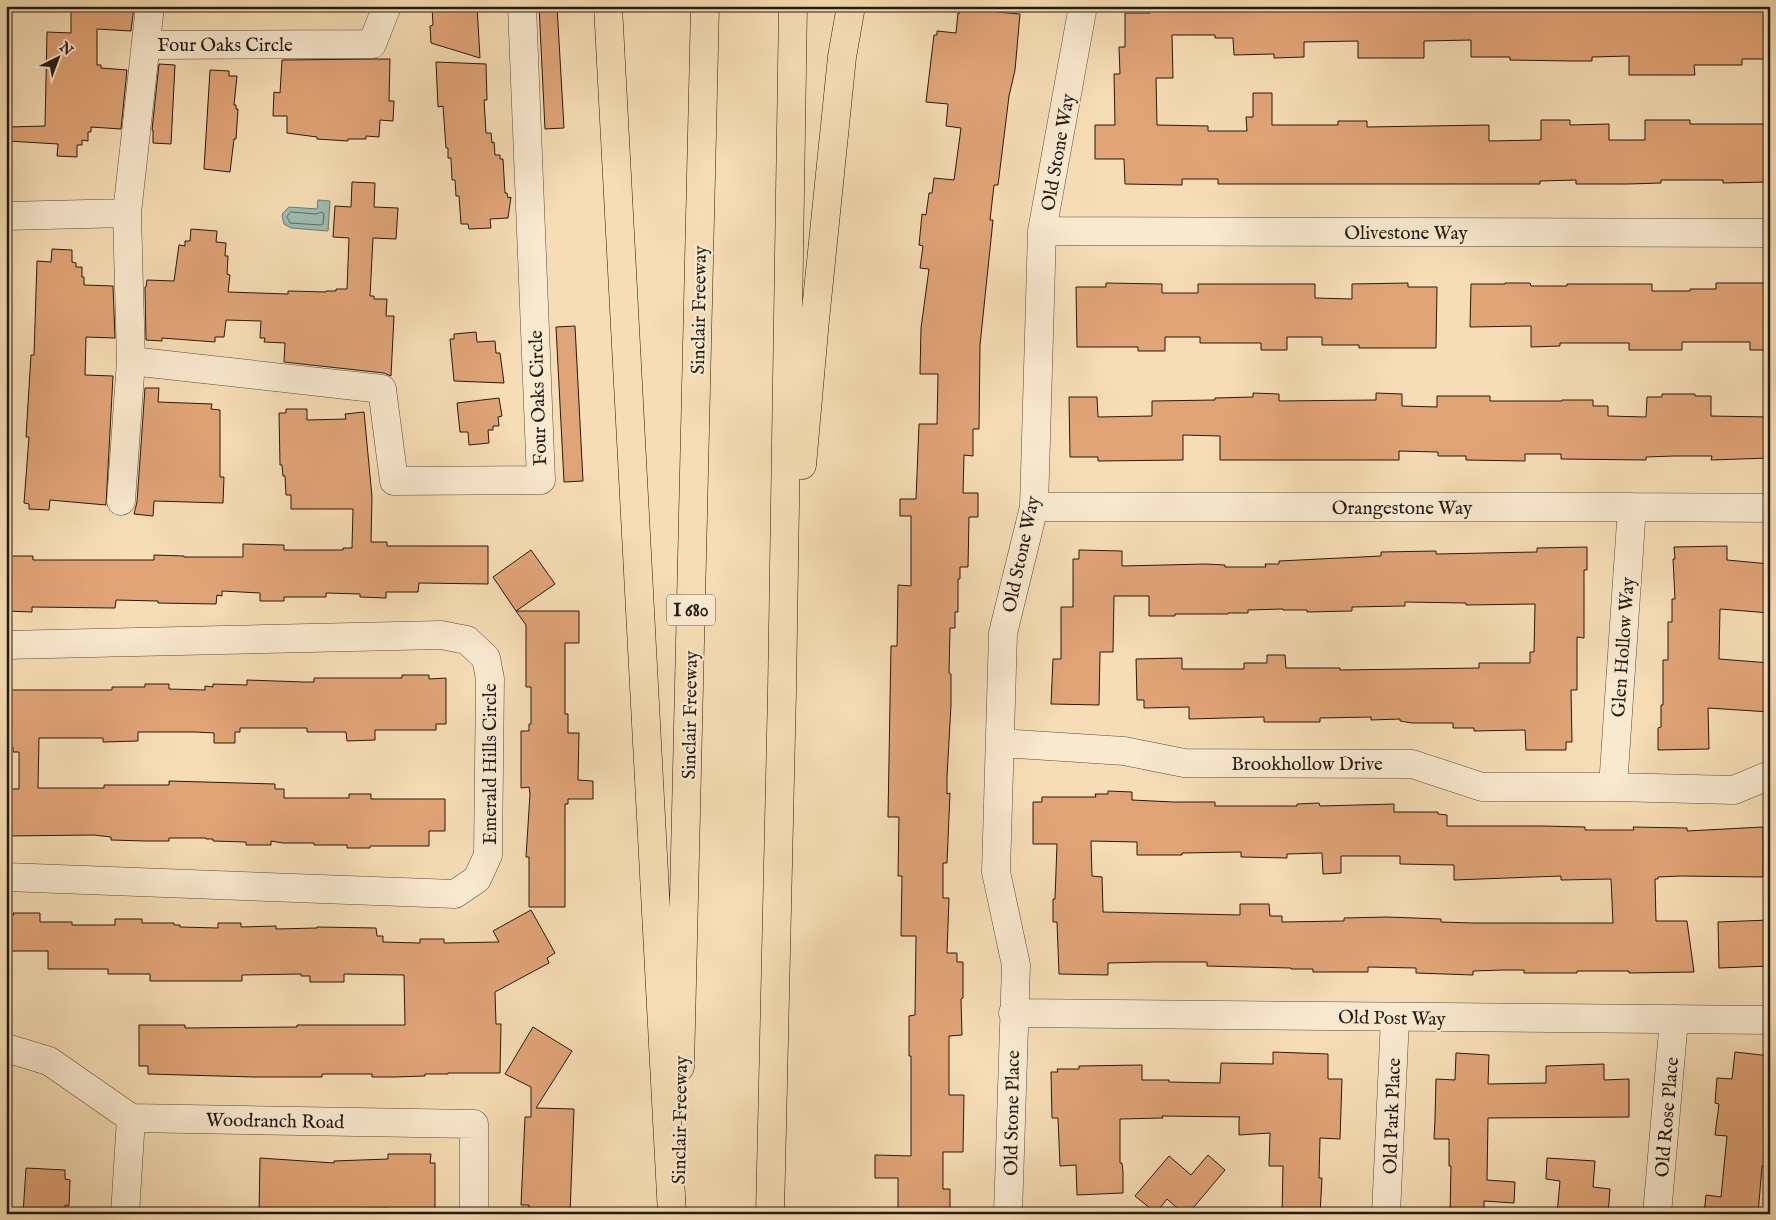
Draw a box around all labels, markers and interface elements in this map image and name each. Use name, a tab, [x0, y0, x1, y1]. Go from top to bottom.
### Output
north arrow	[32, 32, 82, 82]
street label: Four Oaks Circle	[157, 34, 293, 58]
text: N	[55, 38, 77, 60]
street label: Old Stone Way	[1037, 91, 1081, 213]
street label: Olivestone Way	[1344, 222, 1468, 246]
street label: Sinclair Freeway	[687, 245, 713, 375]
street label: Four Oaks Circle	[525, 330, 553, 466]
street label: Old Stone Way	[998, 493, 1046, 615]
street label: Orangestone Way	[1332, 497, 1473, 521]
street label: Glen Hollow Way	[1607, 576, 1641, 718]
road number: I 680	[667, 594, 715, 626]
street label: Sinclair Freeway	[678, 650, 704, 780]
street label: Emerald Hills Circle	[479, 683, 503, 845]
street label: Brookhollow Drive	[1231, 753, 1383, 777]
street label: Old Post Way	[1338, 1006, 1447, 1032]
street label: Old Stone Place	[1000, 1050, 1026, 1176]
street label: Sinclair Freeway	[668, 1055, 694, 1185]
street label: Old Rose Place	[1651, 1056, 1685, 1178]
street label: Old Park Place	[1379, 1057, 1407, 1175]
street label: Woodranch Road	[206, 1109, 345, 1135]

